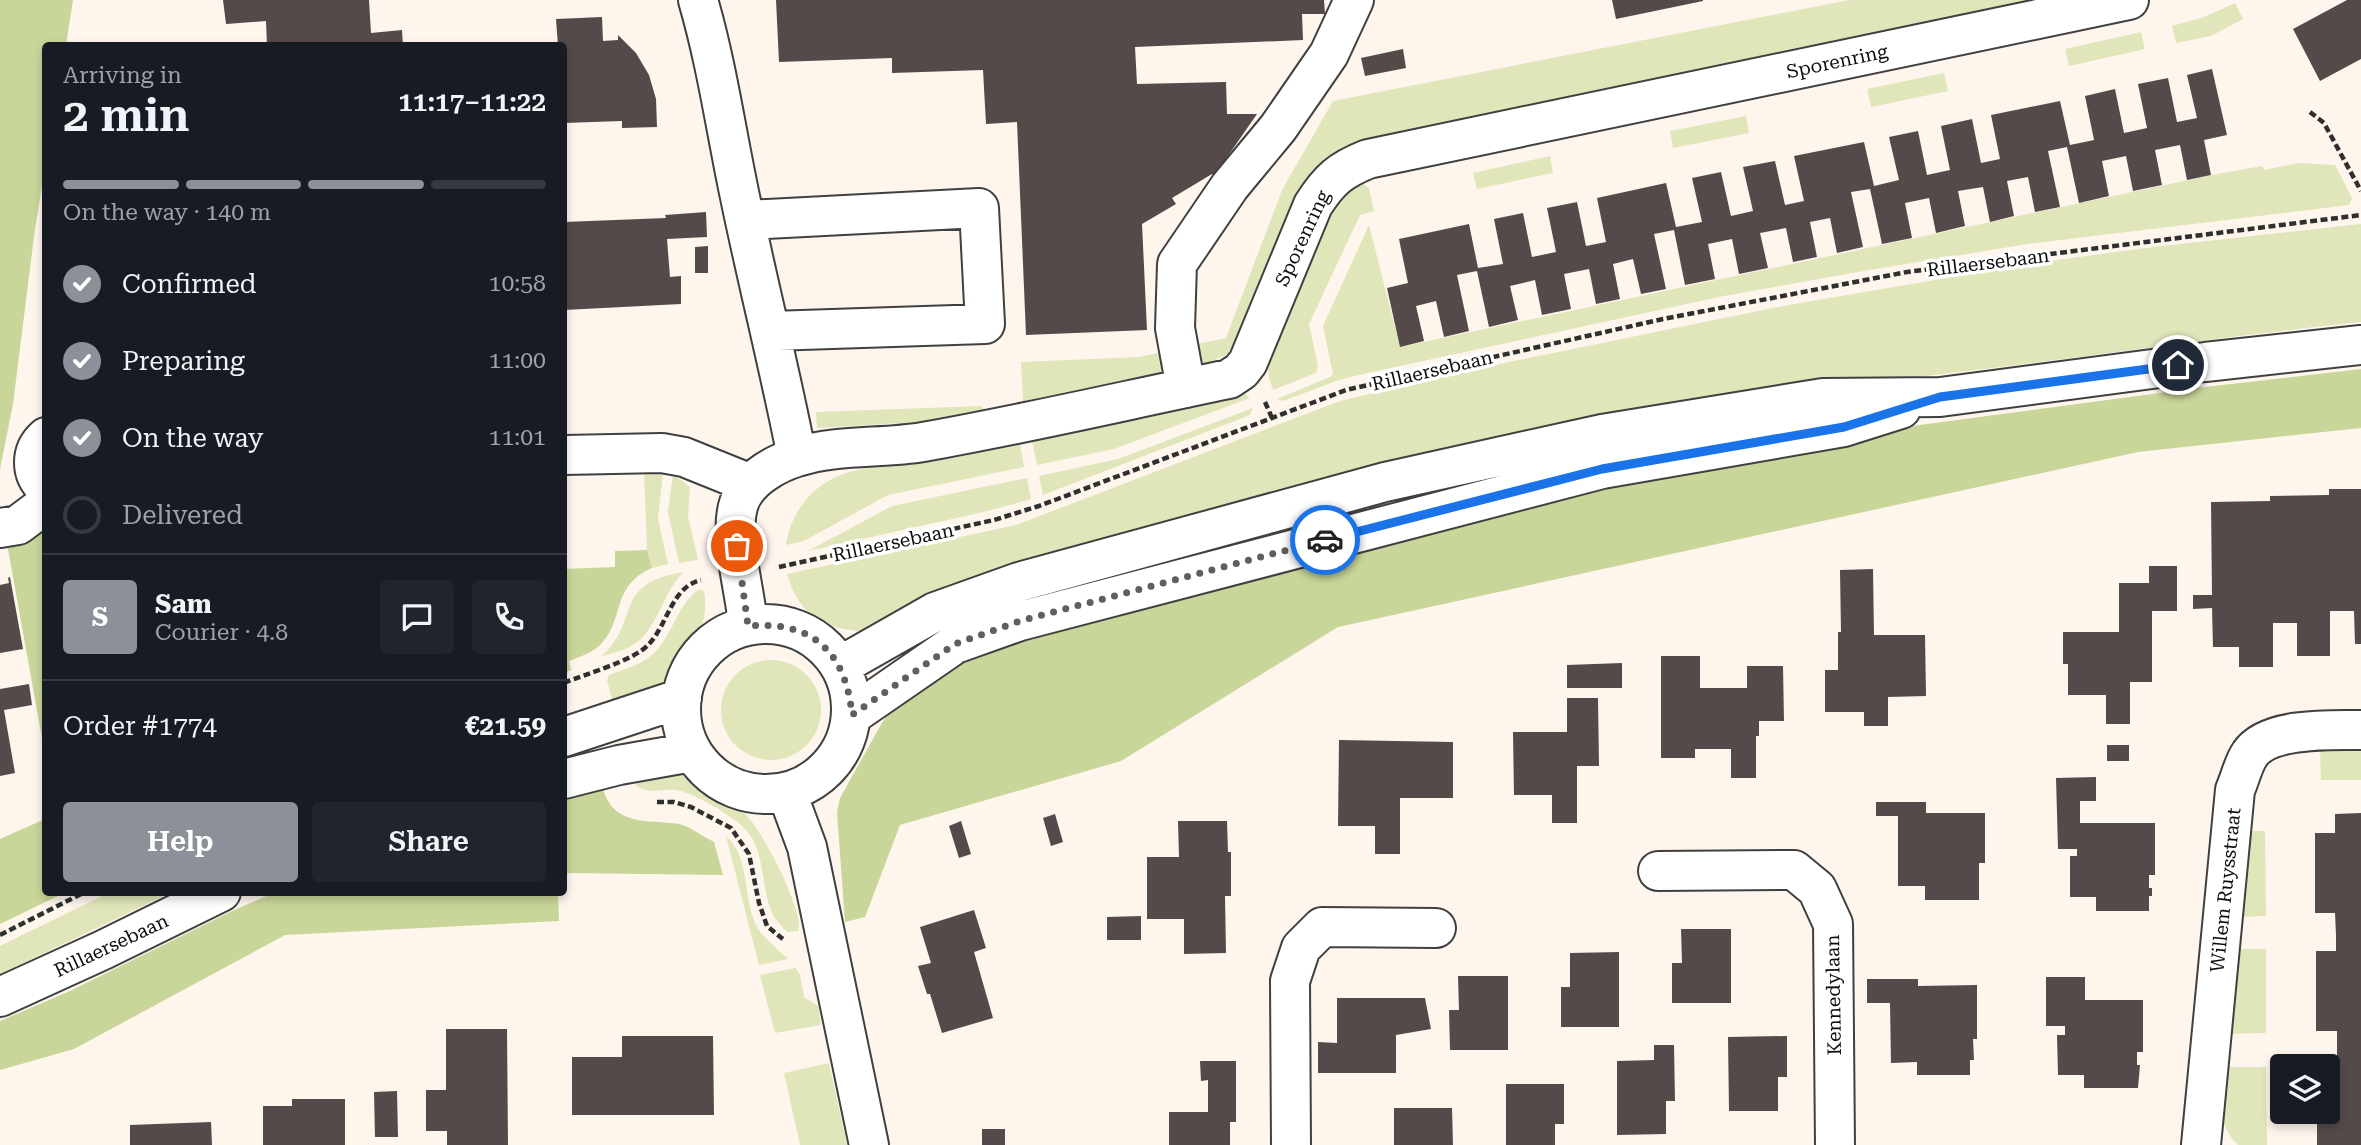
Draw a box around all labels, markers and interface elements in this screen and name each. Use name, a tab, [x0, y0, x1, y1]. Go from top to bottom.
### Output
street label: Sporenring	[1784, 39, 1890, 83]
text: Arriving in	[63, 62, 182, 89]
text: 11:17–11:22	[398, 87, 546, 117]
text: 2 min	[63, 88, 190, 142]
street label: Sporenring	[1270, 186, 1335, 290]
text: On the way · 140 m	[63, 199, 271, 226]
street label: Rillaersebaan	[1925, 244, 2051, 281]
icon: check	[63, 265, 101, 303]
text: Confirmed	[122, 269, 257, 299]
text: 10:58	[489, 270, 546, 297]
pin	[2148, 335, 2208, 395]
icon: check	[63, 342, 101, 380]
street label: Rillaersebaan	[1369, 345, 1495, 396]
text: Preparing	[122, 346, 245, 376]
icon: home	[2159, 346, 2197, 384]
text: 11:00	[489, 347, 546, 374]
icon: check	[63, 419, 101, 457]
text: On the way	[122, 423, 263, 453]
text: 11:01	[489, 424, 546, 451]
text: Delivered	[122, 500, 243, 530]
courier	[1290, 505, 1360, 575]
pin	[707, 516, 767, 576]
street label: Rillaersebaan	[830, 518, 956, 567]
icon: car	[1306, 521, 1344, 559]
icon: bag	[718, 527, 756, 565]
button: chat	[380, 580, 454, 654]
button: phone	[472, 580, 546, 654]
text: Sam	[155, 589, 212, 619]
text: S	[92, 602, 108, 632]
text: Courier · 4.8	[155, 619, 288, 646]
text: Order #1774	[63, 711, 217, 741]
text: €21.59	[465, 711, 546, 741]
button: Help	[63, 802, 298, 882]
button: Share	[312, 802, 546, 882]
street label: Willem Ruysstraat	[2205, 807, 2246, 973]
street label: Rillaersebaan	[50, 909, 172, 982]
street label: Kennedylaan	[1821, 934, 1846, 1056]
map controls	[2270, 1054, 2340, 1124]
button: layers	[2270, 1054, 2340, 1124]

